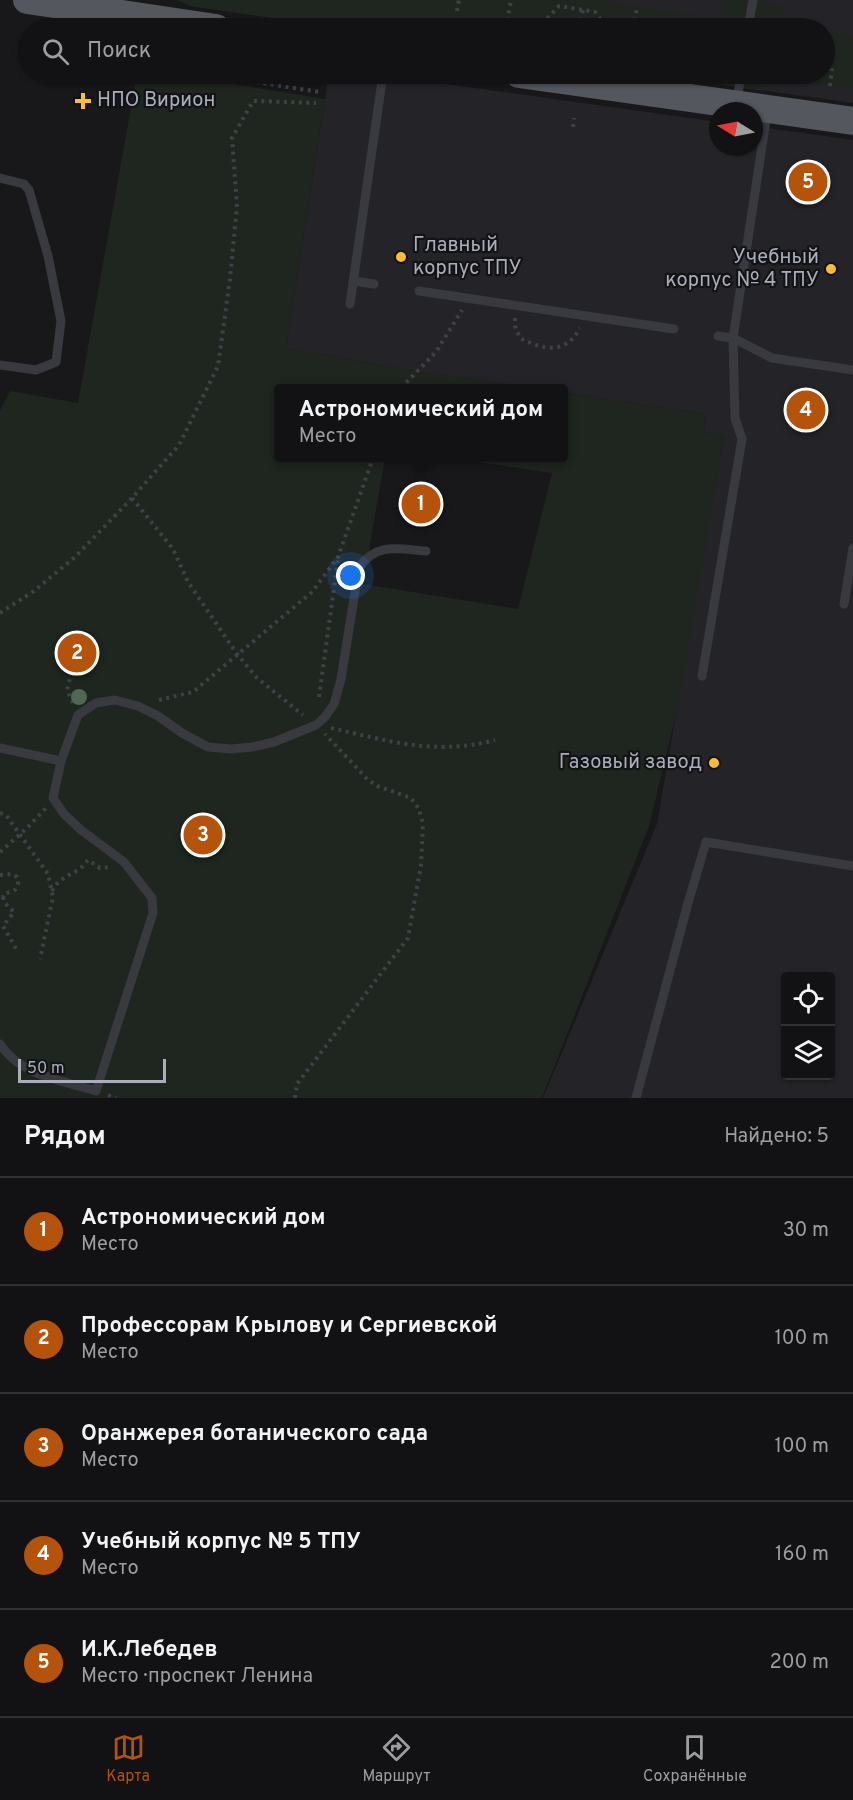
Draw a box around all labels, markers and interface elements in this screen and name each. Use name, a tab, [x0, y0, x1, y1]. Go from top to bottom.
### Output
search box	[18, 18, 835, 84]
icon: search	[39, 35, 72, 68]
text: Поиск	[87, 38, 151, 65]
place label: НПО Вирион	[97, 88, 215, 114]
marker: НПО Вирион	[74, 92, 92, 110]
north arrow	[709, 102, 763, 156]
pin: 5	[788, 160, 828, 204]
place label: Главный корпус ТПУ	[413, 233, 522, 282]
place label: Учебный корпус № 4 ТПУ	[665, 245, 819, 294]
marker: Главный корпус ТПУ	[394, 250, 408, 264]
marker: Учебный корпус № 4 ТПУ	[824, 262, 838, 276]
popup	[274, 384, 568, 462]
pin: 4	[786, 388, 826, 432]
text: Астрономический дом	[299, 397, 543, 424]
text: Место	[299, 424, 356, 450]
pin: 1	[402, 482, 440, 526]
your location	[336, 561, 365, 590]
pin: 2	[58, 630, 97, 676]
place label: Газовый завод	[559, 750, 702, 776]
marker: Газовый завод	[707, 756, 721, 770]
pin: 3	[184, 812, 222, 858]
map controls	[781, 972, 835, 1080]
button: locate	[781, 972, 835, 1026]
button: layers	[781, 1026, 835, 1080]
scale bar	[18, 1056, 166, 1084]
text: 50 m	[27, 1059, 65, 1079]
text: Рядом	[24, 1121, 106, 1154]
text: Найдено: 5	[724, 1124, 829, 1150]
text: Астрономический дом	[81, 1205, 325, 1232]
text: 1	[40, 1218, 48, 1244]
text: 30 m	[783, 1218, 829, 1244]
text: Место	[81, 1232, 139, 1258]
text: Профессорам Крылову и Сергиевской	[81, 1313, 497, 1340]
text: 2	[37, 1326, 50, 1352]
text: 100 m	[774, 1326, 829, 1352]
text: Место	[81, 1340, 139, 1366]
text: Оранжерея ботанического сада	[81, 1421, 428, 1448]
text: 3	[38, 1434, 50, 1460]
text: 100 m	[774, 1434, 829, 1460]
text: Место	[81, 1448, 139, 1474]
text: Учебный корпус № 5 ТПУ	[81, 1529, 361, 1556]
text: 4	[37, 1542, 50, 1568]
text: 160 m	[775, 1542, 829, 1568]
text: Место	[81, 1556, 139, 1582]
text: И.К.Лебедев	[81, 1637, 218, 1664]
text: 5	[37, 1650, 50, 1676]
text: 200 m	[770, 1650, 829, 1676]
text: Место · проспект Ленина	[81, 1664, 313, 1690]
tab: Карта	[106, 1731, 150, 1787]
tab: Маршрут	[362, 1731, 431, 1787]
tab: Сохранённые	[643, 1731, 747, 1787]

